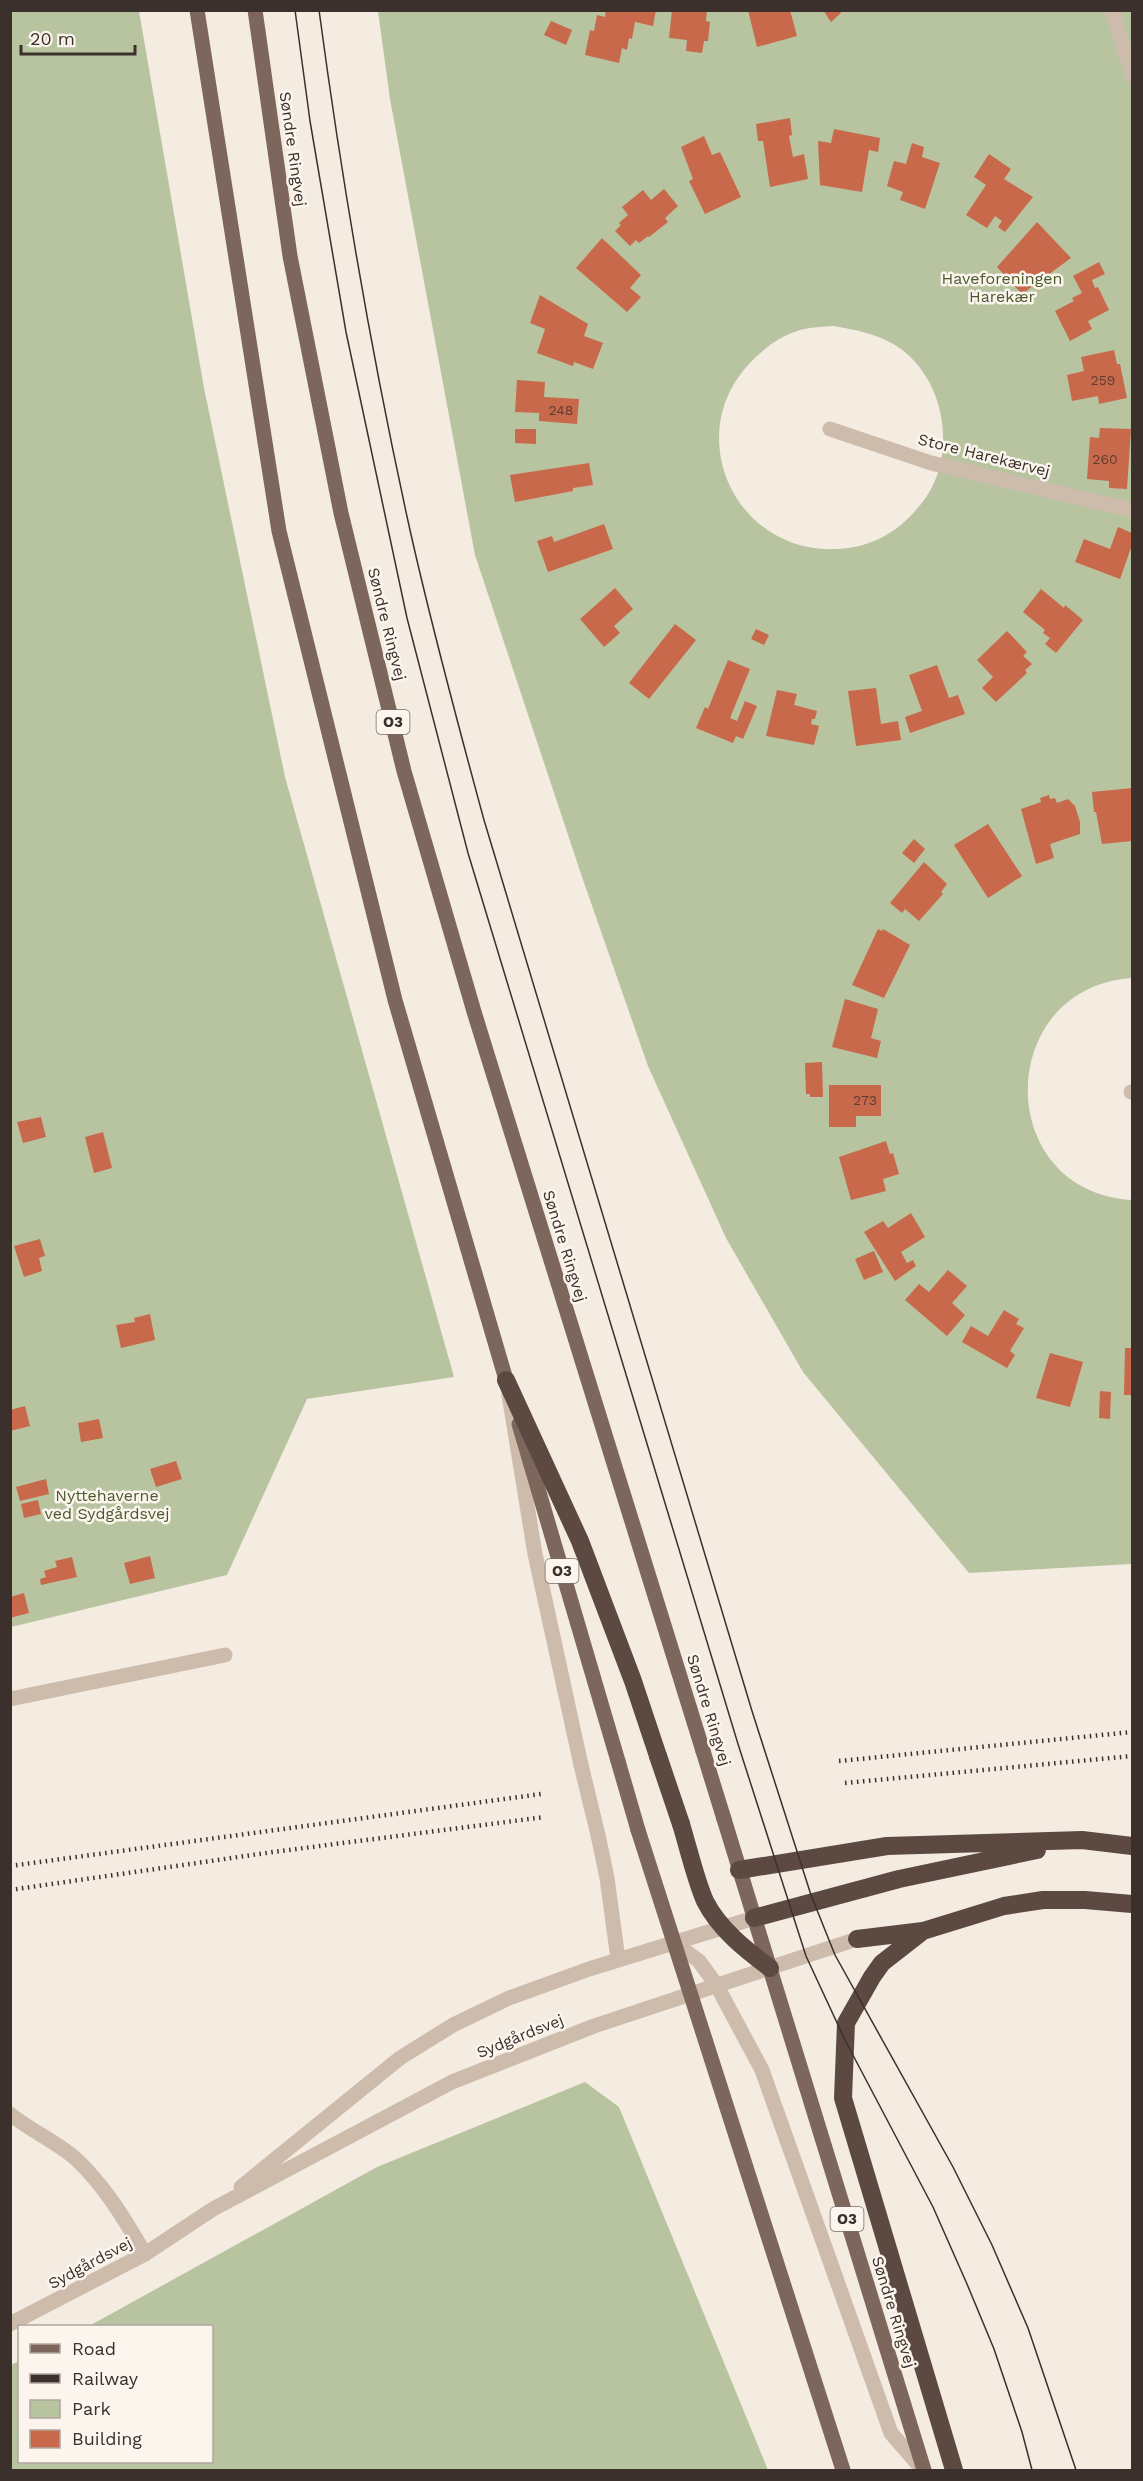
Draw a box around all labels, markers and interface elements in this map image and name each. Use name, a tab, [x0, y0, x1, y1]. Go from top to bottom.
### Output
scale bar	[21, 18, 135, 56]
text: 20 m	[30, 28, 75, 49]
street label: Søndre Ringvej	[276, 90, 310, 208]
park label: Haveforeningen Harekær	[942, 269, 1062, 306]
house number: 259	[1091, 372, 1115, 388]
house number: 248	[549, 402, 573, 418]
street label: Store Harekærvej	[916, 429, 1052, 481]
house number: 260	[1092, 451, 1118, 467]
street label: Søndre Ringvej	[364, 566, 410, 682]
road number: O3	[376, 710, 410, 734]
house number: 273	[853, 1092, 877, 1108]
street label: Søndre Ringvej	[539, 1188, 591, 1304]
park label: Nyttehaverne ved Sydgårdsvej	[44, 1486, 170, 1523]
road number: O3	[546, 1559, 578, 1583]
street label: Søndre Ringvej	[683, 1652, 735, 1768]
street label: Sydgårdsvej	[474, 2010, 566, 2062]
road number: O3	[830, 2207, 864, 2231]
street label: Sydgårdsvej	[45, 2233, 135, 2293]
street label: Søndre Ringvej	[868, 2254, 920, 2370]
legend	[18, 2325, 213, 2463]
text: Road	[72, 2338, 116, 2359]
text: Railway	[72, 2368, 139, 2389]
text: Park	[72, 2398, 111, 2419]
text: Building	[72, 2428, 142, 2449]

